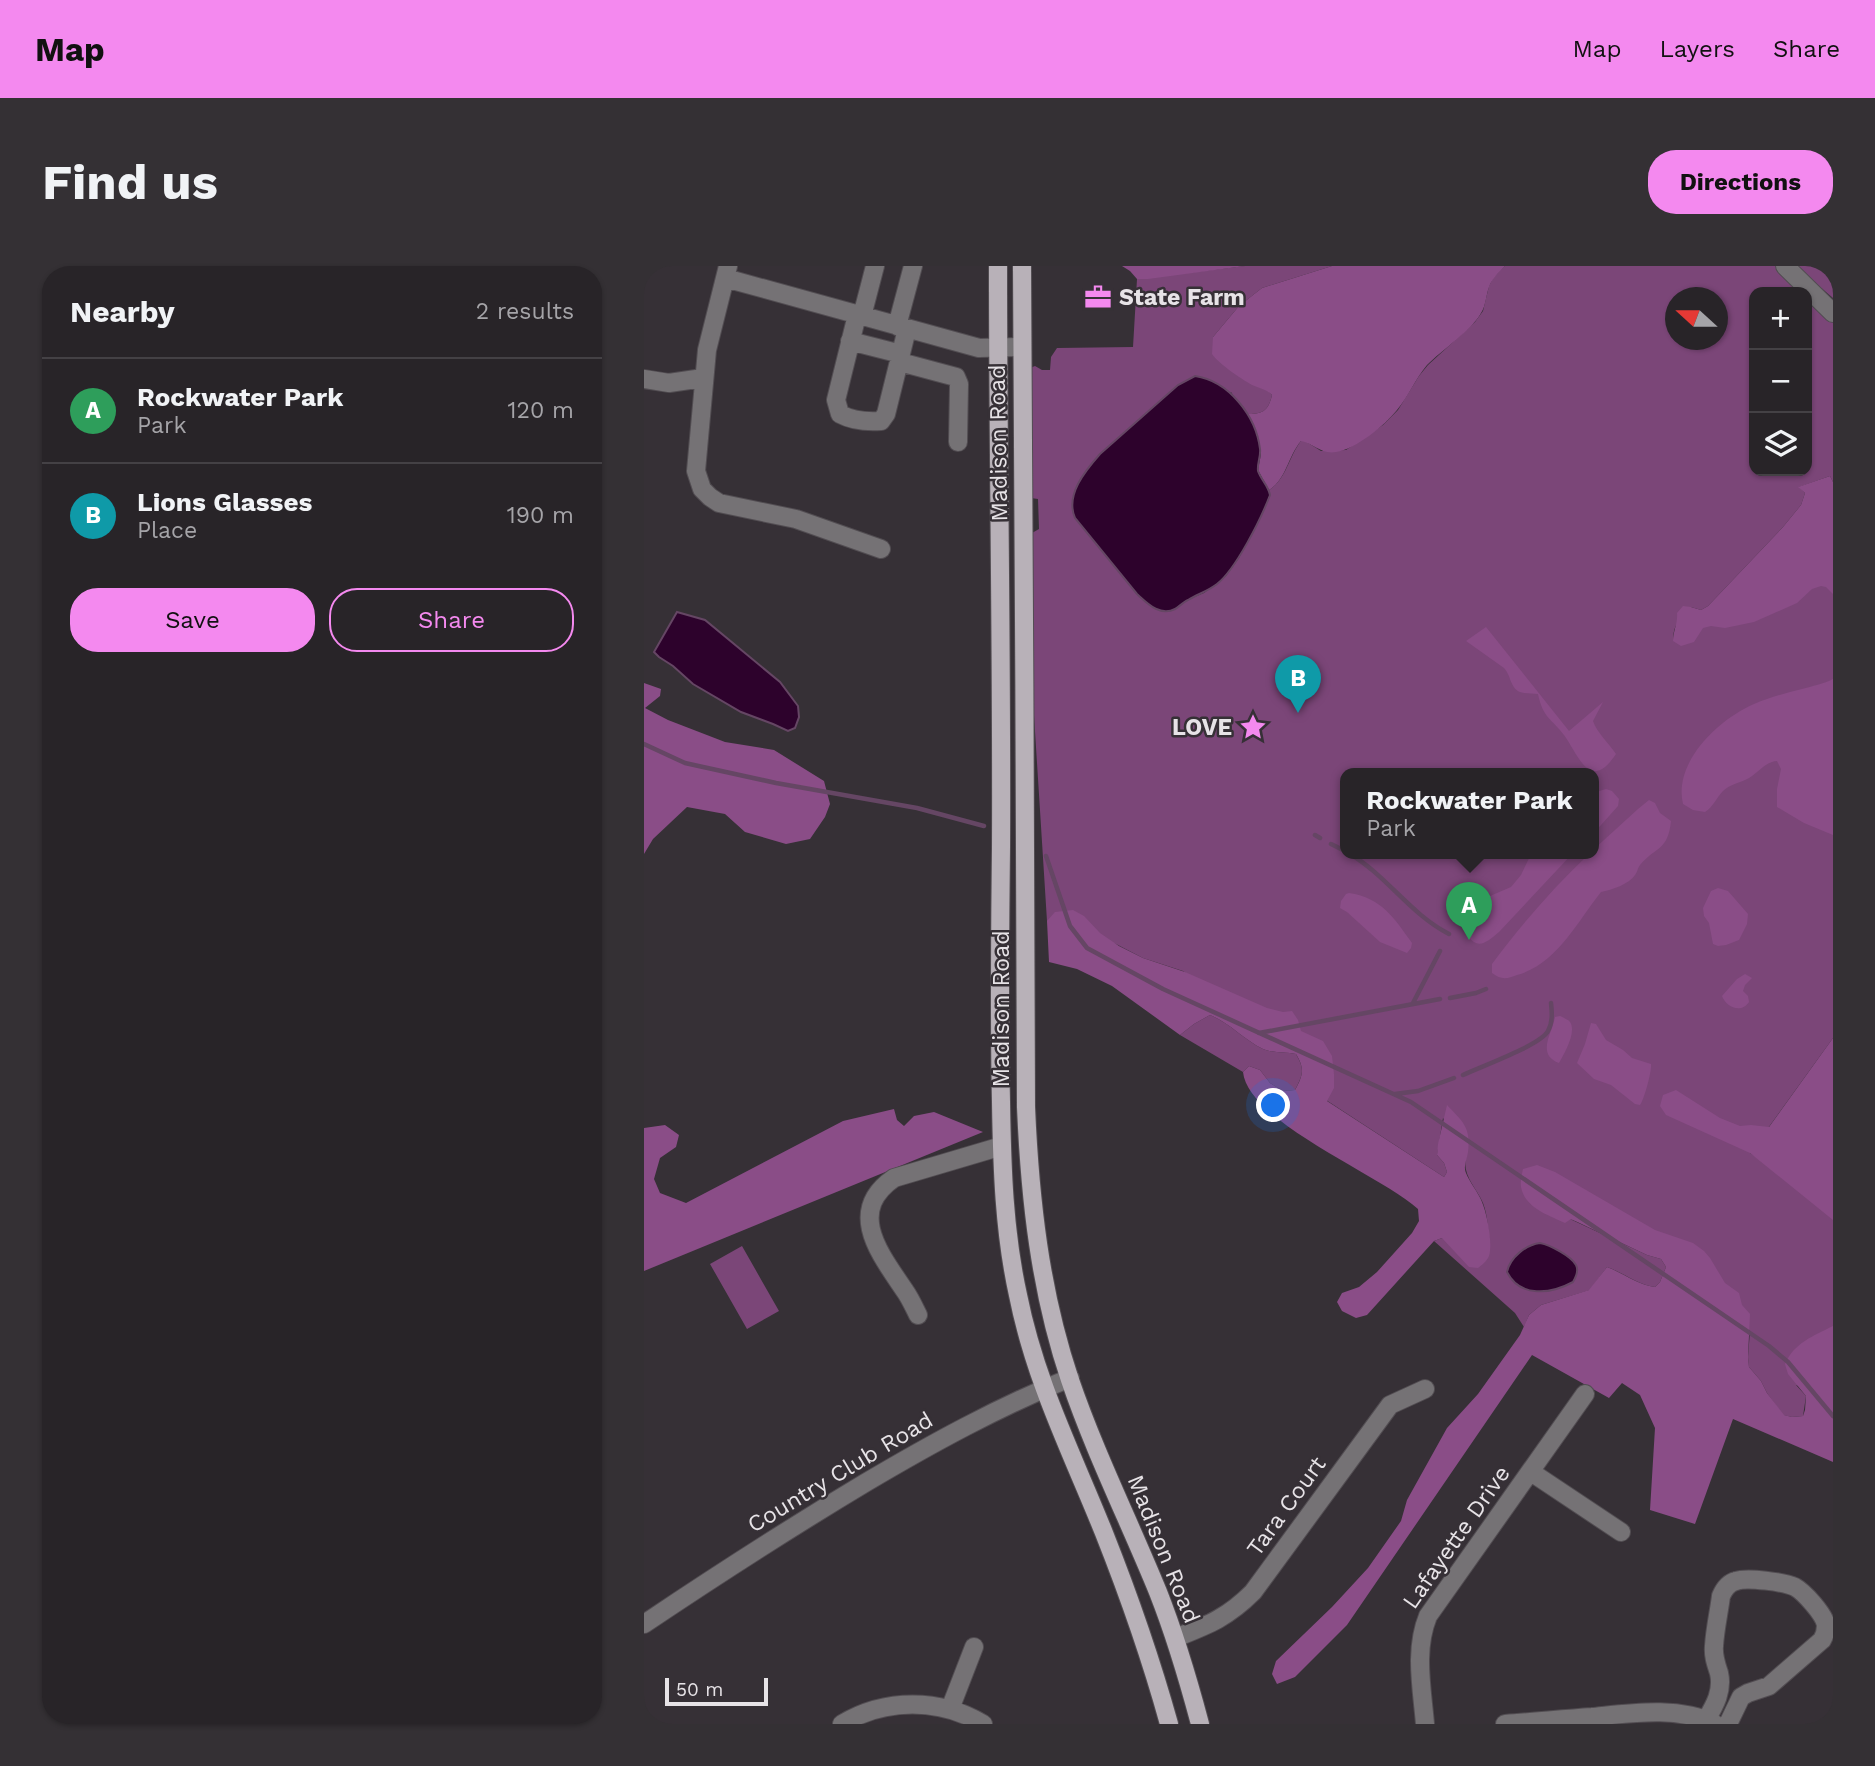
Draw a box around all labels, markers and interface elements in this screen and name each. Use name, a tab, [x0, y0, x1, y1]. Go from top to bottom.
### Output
text: Map	[35, 30, 105, 69]
text: Map	[1573, 35, 1621, 63]
text: Layers	[1659, 35, 1735, 63]
text: Share	[1773, 35, 1840, 63]
button: Directions	[1648, 150, 1833, 214]
text: Find us	[42, 153, 218, 211]
office icon: State Farm	[1083, 282, 1113, 312]
place label: State Farm	[1119, 284, 1245, 311]
north arrow	[1665, 287, 1728, 350]
map controls	[1749, 287, 1812, 476]
button: +	[1749, 287, 1812, 350]
text: Nearby	[70, 294, 175, 329]
text: 2 results	[476, 298, 574, 325]
button: −	[1749, 350, 1812, 413]
street label: Madison Road	[984, 364, 1013, 522]
text: Rockwater Park	[137, 382, 343, 412]
text: A	[85, 397, 101, 424]
text: 120 m	[508, 397, 574, 424]
text: Park	[137, 412, 186, 439]
button: layers	[1749, 413, 1812, 476]
text: Lions Glasses	[137, 487, 312, 517]
text: B	[85, 502, 101, 529]
text: 190 m	[507, 502, 574, 529]
text: Place	[137, 517, 197, 544]
button: Save	[70, 588, 315, 652]
button: Share	[329, 588, 574, 652]
pin: B	[1275, 655, 1321, 713]
place icon: LOVE	[1238, 712, 1268, 742]
place label: LOVE	[1172, 714, 1232, 741]
popup	[1340, 768, 1599, 859]
text: Rockwater Park	[1366, 785, 1573, 815]
text: Park	[1366, 815, 1416, 842]
pin: A	[1446, 882, 1492, 940]
street label: Madison Road	[988, 930, 1015, 1088]
your location	[1256, 1088, 1290, 1122]
street label: Country Club Road	[743, 1406, 938, 1538]
street label: Tara Court	[1241, 1451, 1332, 1561]
street label: Lafayette Drive	[1397, 1461, 1516, 1614]
street label: Madison Road	[1122, 1471, 1206, 1627]
scale bar	[665, 1675, 768, 1707]
text: 50 m	[676, 1678, 723, 1701]

